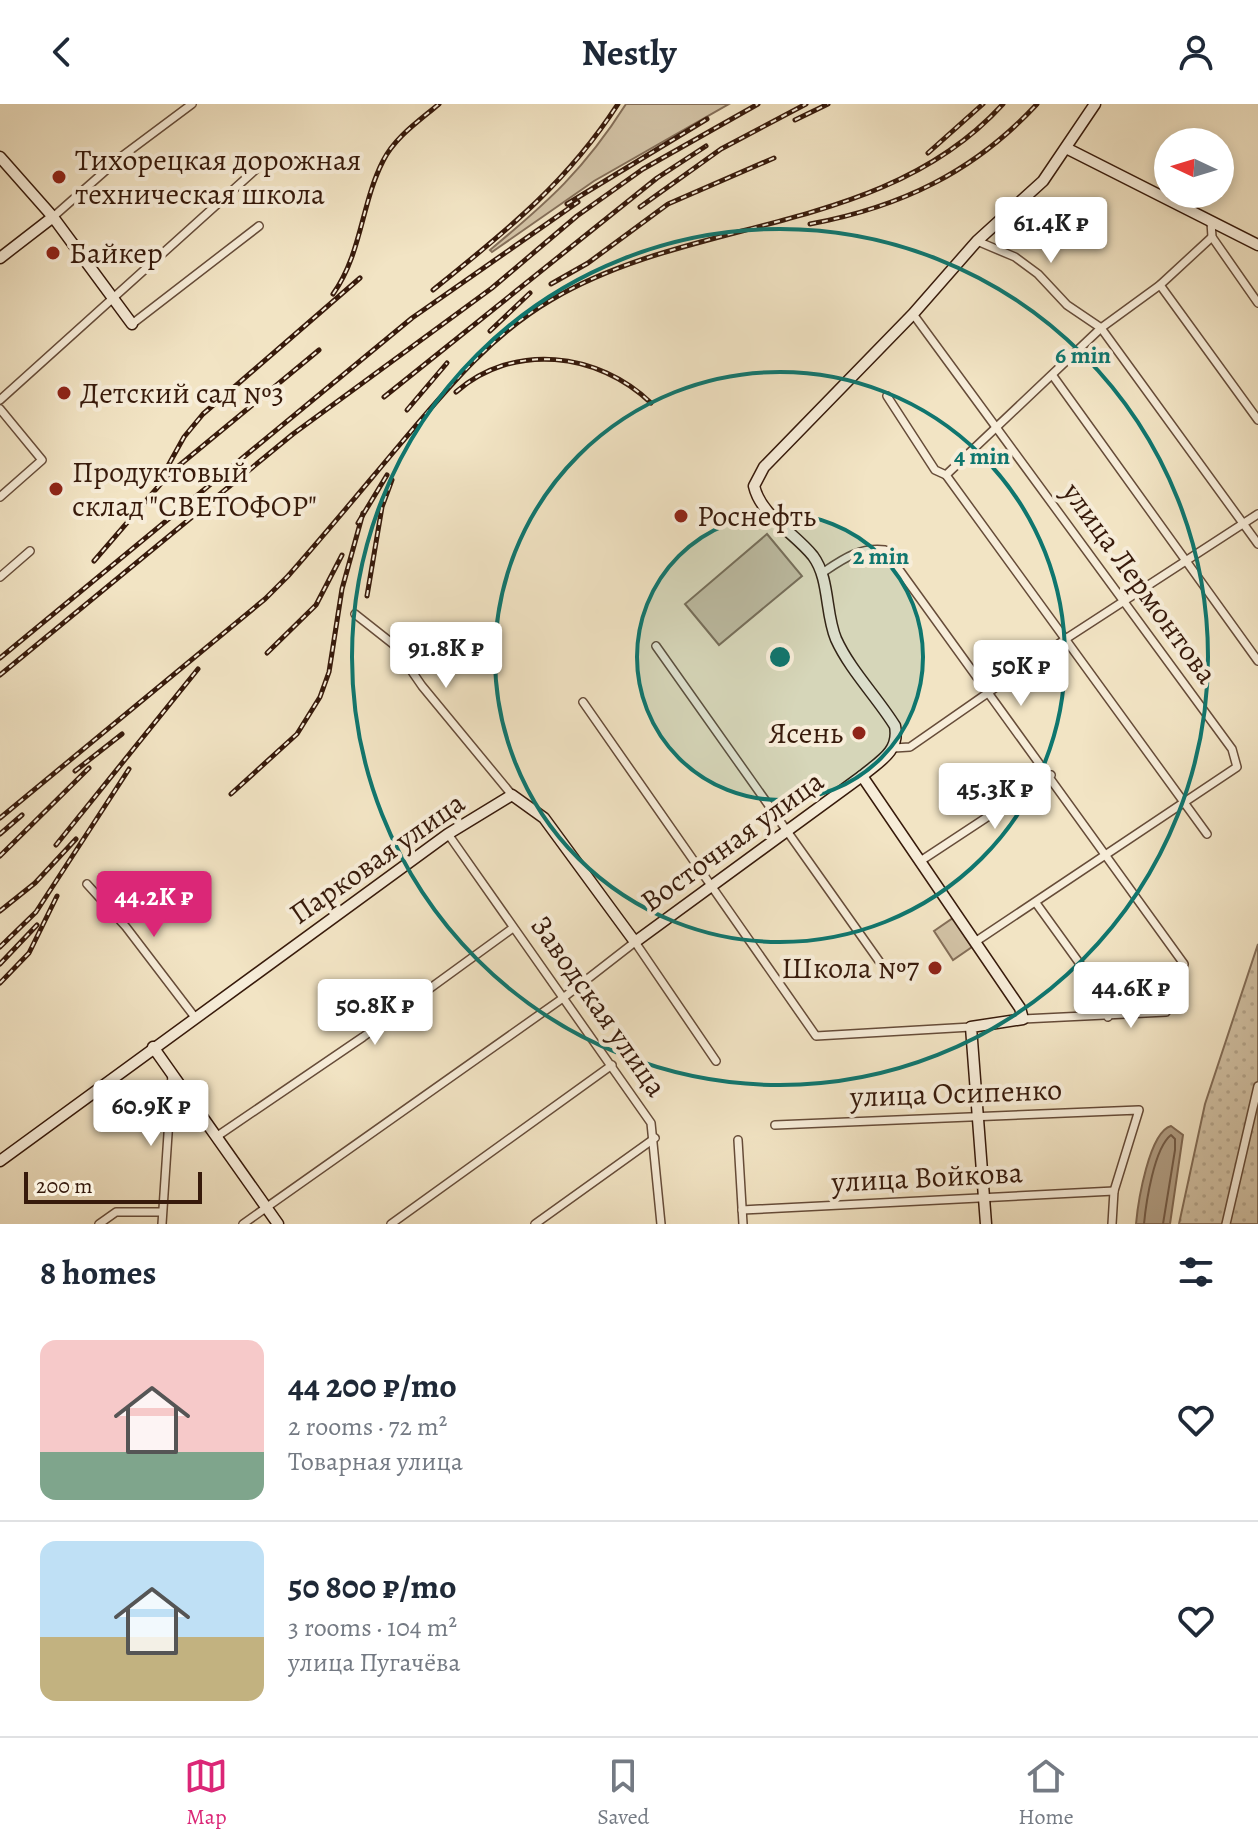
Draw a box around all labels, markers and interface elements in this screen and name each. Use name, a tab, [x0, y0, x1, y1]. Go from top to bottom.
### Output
text: Nestly	[582, 28, 676, 77]
icon: back	[40, 30, 84, 74]
icon: person	[1174, 30, 1218, 74]
north arrow	[1154, 128, 1234, 208]
map controls	[1154, 128, 1234, 208]
place label: Тихорецкая дорожная техническая школа	[75, 140, 361, 214]
marker: Тихорецкая дорожная техническая школа	[50, 168, 68, 186]
pin: 61.4K ₽	[977, 197, 1125, 265]
text: 61.4K ₽	[1013, 205, 1089, 240]
place label: Байкер	[69, 233, 163, 273]
marker: Байкер	[44, 244, 62, 262]
text: 6 min	[1055, 339, 1112, 371]
place label: Детский сад №3	[80, 373, 284, 413]
marker: Детский сад №3	[55, 384, 73, 402]
text: 4 min	[954, 440, 1011, 472]
place label: Продуктовый склад "СВЕТОФОР"	[72, 452, 317, 526]
street label: улица Лермонтова	[1053, 473, 1227, 692]
marker: Продуктовый склад "СВЕТОФОР"	[47, 480, 65, 498]
place label: Роснефть	[697, 496, 816, 536]
marker: Роснефть	[672, 507, 690, 525]
text: 2 min	[853, 540, 910, 572]
pin: 91.8K ₽	[372, 622, 520, 690]
text: 91.8K ₽	[408, 630, 484, 665]
pin: 50K ₽	[965, 640, 1077, 708]
centre of rings	[766, 643, 794, 671]
text: 50K ₽	[992, 648, 1051, 683]
place label: Ясень	[768, 713, 843, 753]
marker: Ясень	[850, 724, 868, 742]
street label: Восточная улица	[632, 761, 832, 921]
pin: 45.3K ₽	[921, 763, 1069, 831]
text: 45.3K ₽	[957, 771, 1033, 806]
street label: Парковая улица	[281, 783, 473, 933]
pin: 44.2K ₽	[80, 871, 228, 939]
text: 44.2K ₽	[115, 879, 193, 914]
street label: Заводская улица	[522, 907, 676, 1105]
place label: Школа №7	[781, 948, 919, 988]
marker: Школа №7	[926, 959, 944, 977]
pin: 44.6K ₽	[1057, 962, 1205, 1030]
text: 44.6K ₽	[1092, 970, 1170, 1005]
pin: 50.8K ₽	[301, 979, 449, 1047]
text: 50.8K ₽	[336, 987, 414, 1022]
street label: улица Осипенко	[848, 1069, 1063, 1117]
pin: 60.9K ₽	[77, 1080, 225, 1148]
text: 60.9K ₽	[111, 1088, 191, 1123]
street label: улица Войкова	[830, 1152, 1024, 1202]
scale bar	[24, 1168, 202, 1204]
text: 200 m	[36, 1171, 93, 1201]
text: 8 homes	[40, 1249, 156, 1296]
icon: filters	[1174, 1250, 1218, 1294]
text: 44 200 ₽/mo	[288, 1362, 457, 1409]
icon: home	[104, 1372, 200, 1468]
icon: heart	[1174, 1398, 1218, 1442]
text: 2 rooms · 72 m²	[288, 1409, 447, 1444]
text: Товарная улица	[288, 1444, 463, 1479]
text: 50 800 ₽/mo	[288, 1563, 456, 1610]
icon: home	[104, 1573, 200, 1669]
icon: heart	[1174, 1599, 1218, 1643]
text: 3 rooms · 104 m²	[288, 1610, 457, 1645]
text: улица Пугачёва	[288, 1645, 460, 1680]
tab: Map	[184, 1754, 228, 1832]
tab: Saved	[597, 1754, 649, 1832]
tab: Home	[1018, 1754, 1074, 1832]

